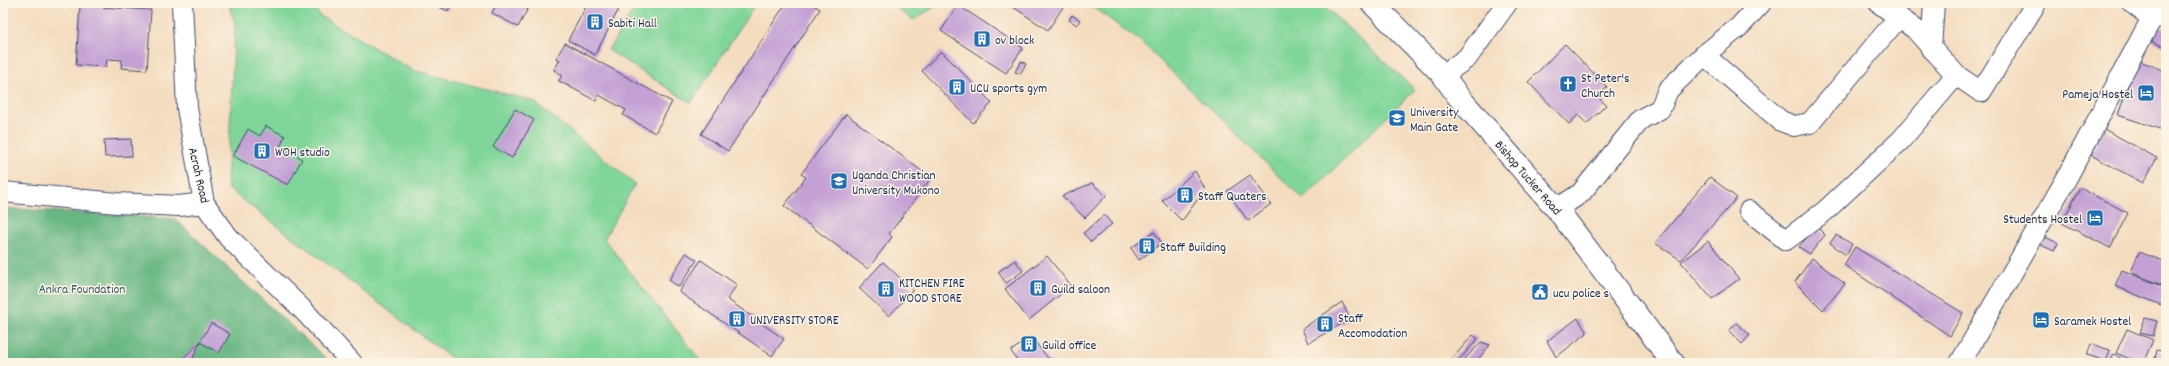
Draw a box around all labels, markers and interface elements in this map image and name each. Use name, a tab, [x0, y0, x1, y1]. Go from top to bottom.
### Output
building icon: Sabiti Hall	[585, 12, 605, 32]
place label: Sabiti Hall	[608, 15, 657, 34]
building icon: ov block	[972, 29, 992, 49]
place label: ov block	[995, 32, 1034, 51]
place label: St Peter's Church	[1581, 70, 1630, 104]
church icon: St Peter's Church	[1558, 74, 1578, 94]
building icon: UCU sports gym	[947, 77, 967, 97]
place label: UCU sports gym	[970, 80, 1047, 99]
hotel icon: Pameja Hostel	[2136, 83, 2156, 103]
place label: Pameja Hostel	[2062, 86, 2133, 105]
place label: University Main Gate	[1410, 104, 1459, 138]
school or university icon: University Main Gate	[1387, 108, 1407, 128]
street label: Bishop Tucker Road	[1489, 137, 1565, 220]
building icon: WOH studio	[252, 141, 272, 161]
place label: WOH studio	[275, 144, 330, 163]
street label: Acrah Road	[182, 146, 213, 205]
place label: Uganda Christian University Mukono	[852, 167, 940, 201]
school or university icon: Uganda Christian University Mukono	[829, 171, 849, 191]
building icon: Staff Quaters	[1175, 185, 1195, 205]
place label: Staff Quaters	[1198, 188, 1267, 207]
hotel icon: Students Hostel	[2085, 208, 2105, 228]
place label: Students Hostel	[2003, 211, 2082, 230]
building icon: Staff Building	[1137, 236, 1157, 256]
place label: Staff Building	[1160, 239, 1226, 258]
place label: KITCHEN FIRE WOOD STORE	[899, 275, 965, 309]
building icon: Guild saloon	[1028, 278, 1048, 298]
building icon: KITCHEN FIRE WOOD STORE	[876, 279, 896, 299]
park label: Ankra Foundation	[39, 281, 125, 300]
place label: Guild saloon	[1051, 281, 1110, 300]
public building icon: ucu police s	[1530, 282, 1550, 302]
place label: ucu police s	[1553, 285, 1609, 304]
building icon: UNIVERSITY STORE	[727, 309, 747, 329]
place label: Staff Accomodation	[1338, 310, 1407, 344]
hotel icon: Saramek Hostel	[2031, 310, 2051, 330]
place label: UNIVERSITY STORE	[750, 312, 839, 331]
place label: Saramek Hostel	[2054, 313, 2131, 332]
building icon: Staff Accomodation	[1315, 314, 1335, 334]
building icon: Guild office	[1019, 334, 1039, 354]
place label: Guild office	[1042, 337, 1097, 356]

